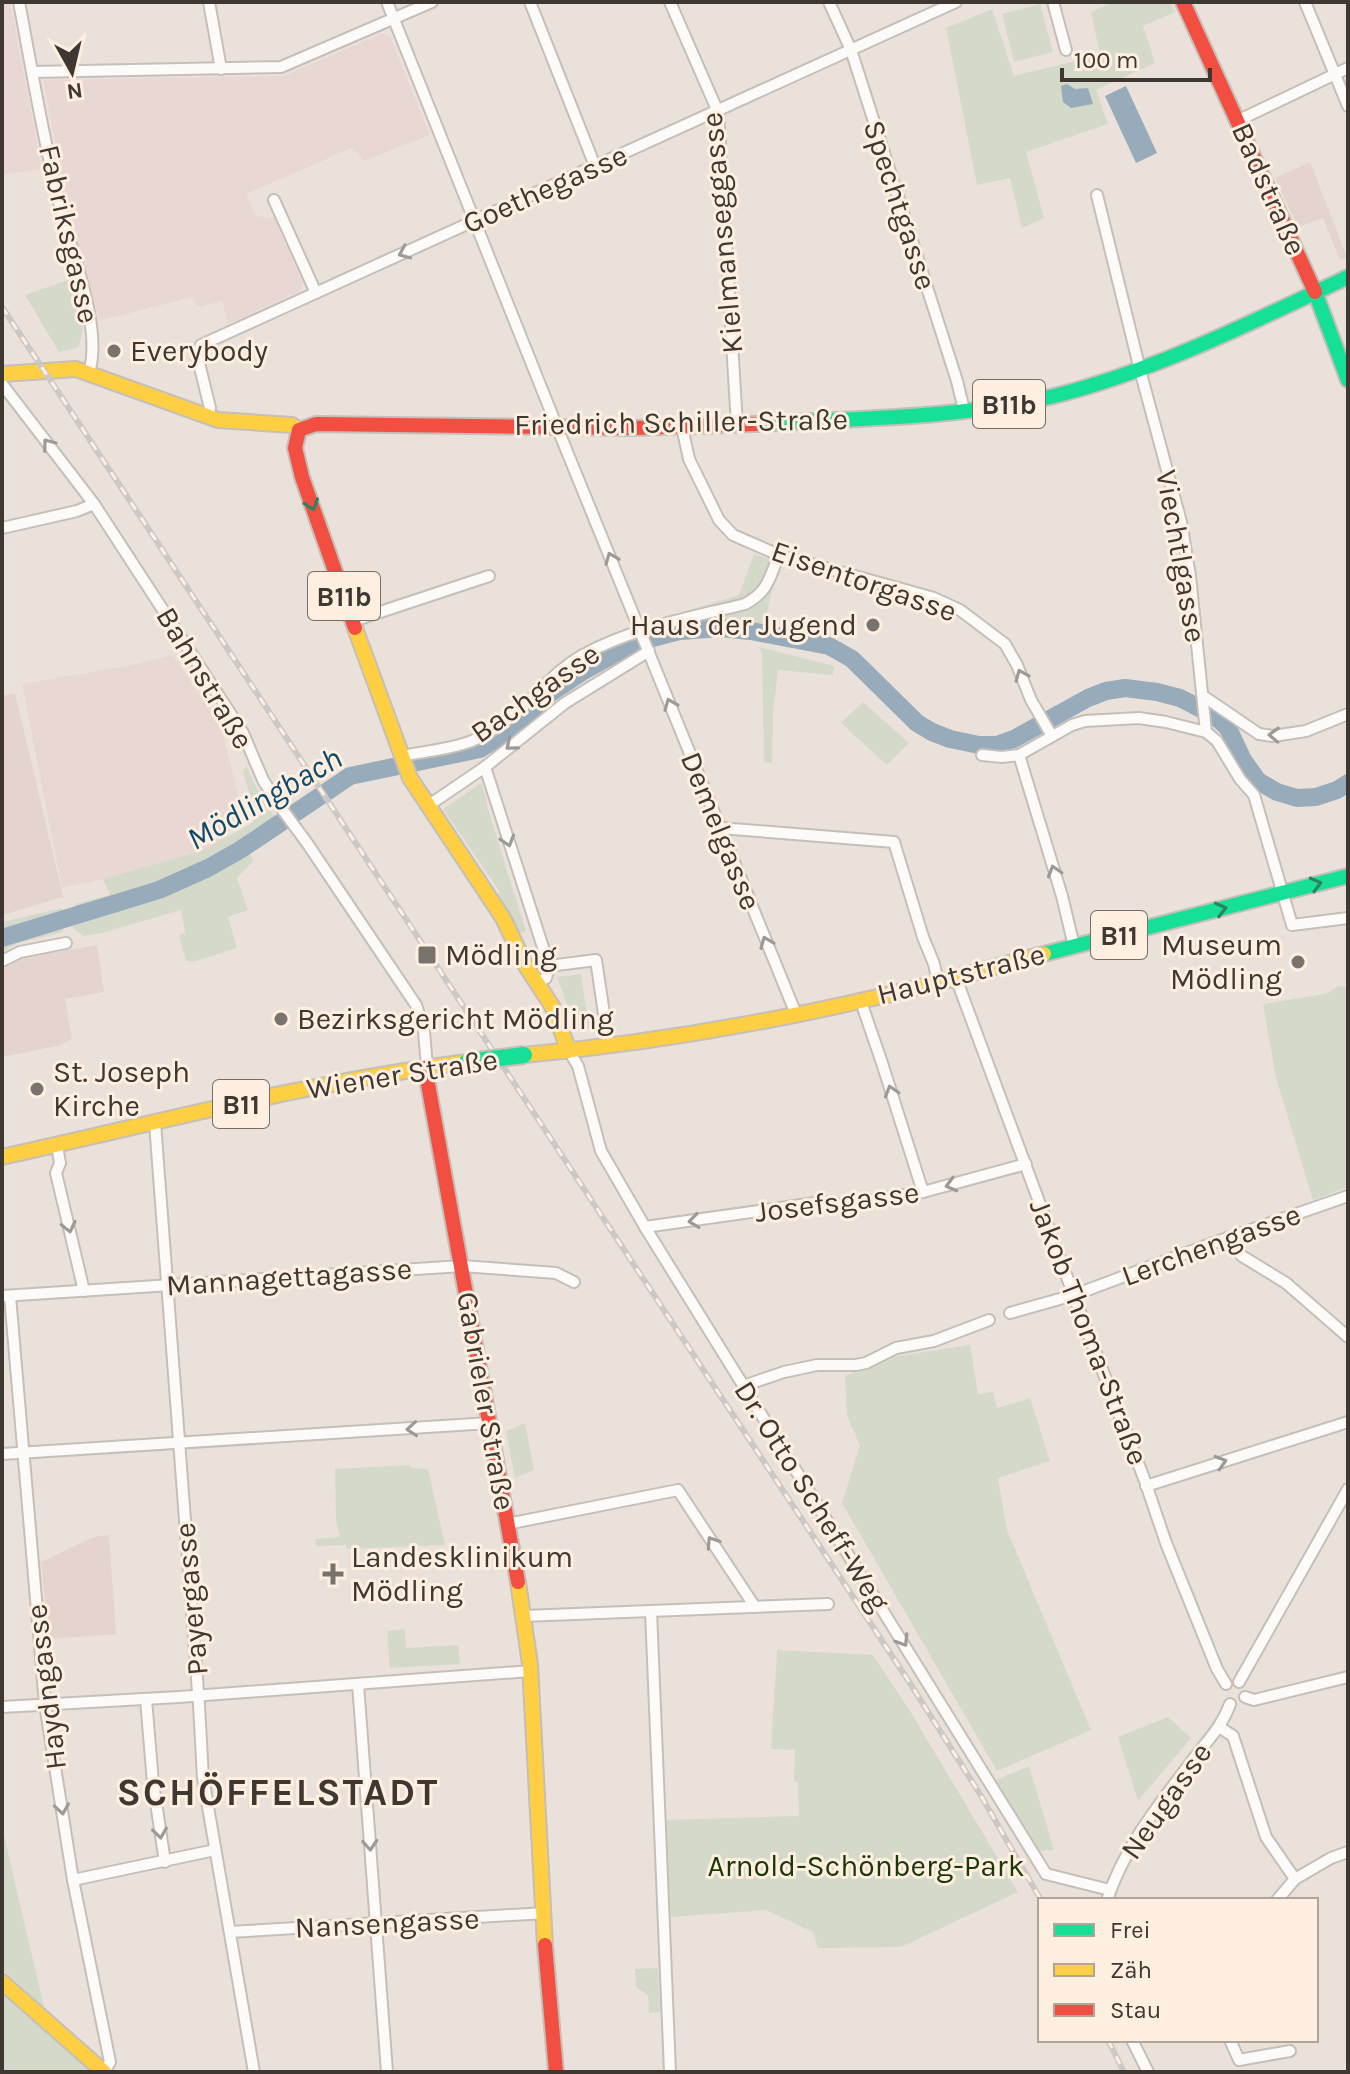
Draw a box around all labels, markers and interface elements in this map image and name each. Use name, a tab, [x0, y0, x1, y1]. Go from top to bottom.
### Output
north arrow	[32, 32, 112, 112]
scale bar	[1062, 32, 1210, 82]
text: 100 m	[1074, 46, 1139, 74]
text: N	[65, 77, 84, 105]
street label: Kielmanseggasse	[694, 111, 750, 355]
street label: Spechtgasse	[856, 116, 944, 294]
street label: Badstraße	[1224, 117, 1314, 261]
street label: Goethegasse	[457, 137, 633, 241]
street label: Fabriksgasse	[31, 141, 107, 327]
one-way arrow	[398, 243, 412, 259]
place label: Everybody	[130, 333, 268, 369]
marker: Everybody	[105, 342, 123, 360]
road number: B11b	[973, 380, 1045, 428]
street label: Friedrich Schiller-Straße	[514, 401, 848, 443]
one-way arrow	[44, 438, 58, 453]
street label: Viechtlgasse	[1148, 467, 1214, 645]
one-way arrow	[303, 497, 319, 511]
street label: Eisentorgasse	[767, 532, 961, 630]
one-way arrow	[604, 552, 620, 566]
road number: B11b	[308, 572, 380, 620]
street label: Bahnstraße	[148, 600, 262, 756]
place label: Haus der Jugend	[630, 607, 857, 643]
marker: Haus der Jugend	[864, 616, 882, 634]
street label: Bachgasse	[464, 635, 606, 751]
one-way arrow	[1014, 669, 1030, 683]
one-way arrow	[663, 698, 680, 712]
one-way arrow	[1267, 726, 1280, 743]
one-way arrow	[506, 735, 521, 750]
water label: Mödlingbach	[180, 739, 348, 858]
street label: Demelgasse	[673, 747, 769, 915]
one-way arrow	[499, 834, 515, 848]
one-way arrow	[1048, 864, 1064, 878]
one-way arrow	[1308, 877, 1322, 894]
one-way arrow	[1213, 902, 1227, 919]
road number: B11	[1091, 911, 1147, 959]
place label: Museum Mödling	[1161, 927, 1282, 997]
one-way arrow	[760, 936, 776, 950]
street label: Hauptstraße	[873, 936, 1049, 1012]
place label: Mödling	[445, 937, 557, 973]
marker: Mödling	[416, 944, 438, 966]
marker: Museum Mödling	[1289, 953, 1307, 971]
place label: Bezirksgericht Mödling	[297, 1001, 614, 1037]
marker: Bezirksgericht Mödling	[272, 1010, 290, 1028]
street label: Wiener Straße	[304, 1041, 500, 1107]
place label: St. Joseph Kirche	[53, 1054, 190, 1124]
marker: St. Joseph Kirche	[28, 1080, 46, 1098]
road number: B11	[213, 1080, 269, 1128]
one-way arrow	[884, 1085, 900, 1098]
street label: Josefsgasse	[753, 1174, 921, 1230]
one-way arrow	[944, 1175, 958, 1192]
street label: Jakob Thoma-Straße	[1022, 1194, 1156, 1470]
street label: Lerchengasse	[1117, 1196, 1305, 1294]
one-way arrow	[687, 1212, 701, 1229]
one-way arrow	[60, 1220, 77, 1233]
street label: Mannagettagasse	[165, 1250, 413, 1304]
street label: Gabrieler Straße	[449, 1289, 523, 1513]
street label: Dr. Otto Scheff-Weg	[727, 1374, 897, 1618]
one-way arrow	[405, 1420, 418, 1437]
one-way arrow	[1213, 1455, 1227, 1471]
street label: Payergasse	[166, 1521, 216, 1677]
one-way arrow	[707, 1536, 722, 1551]
place label: Landesklinikum Mödling	[351, 1539, 573, 1609]
marker: Landesklinikum Mödling	[322, 1563, 344, 1585]
street label: Haydngasse	[18, 1602, 74, 1772]
one-way arrow	[893, 1633, 908, 1647]
street label: Neugasse	[1113, 1736, 1219, 1866]
district label: SCHÖFFELSTADT	[117, 1770, 439, 1815]
one-way arrow	[53, 1802, 70, 1816]
one-way arrow	[151, 1826, 168, 1839]
one-way arrow	[361, 1839, 378, 1852]
park label: Arnold-Schönberg-Park	[707, 1848, 1025, 1884]
legend	[1038, 1898, 1318, 2042]
street label: Nansengasse	[294, 1900, 480, 1946]
text: Frei	[1110, 1916, 1151, 1944]
text: Zäh	[1110, 1956, 1152, 1984]
text: Stau	[1110, 1996, 1161, 2024]

